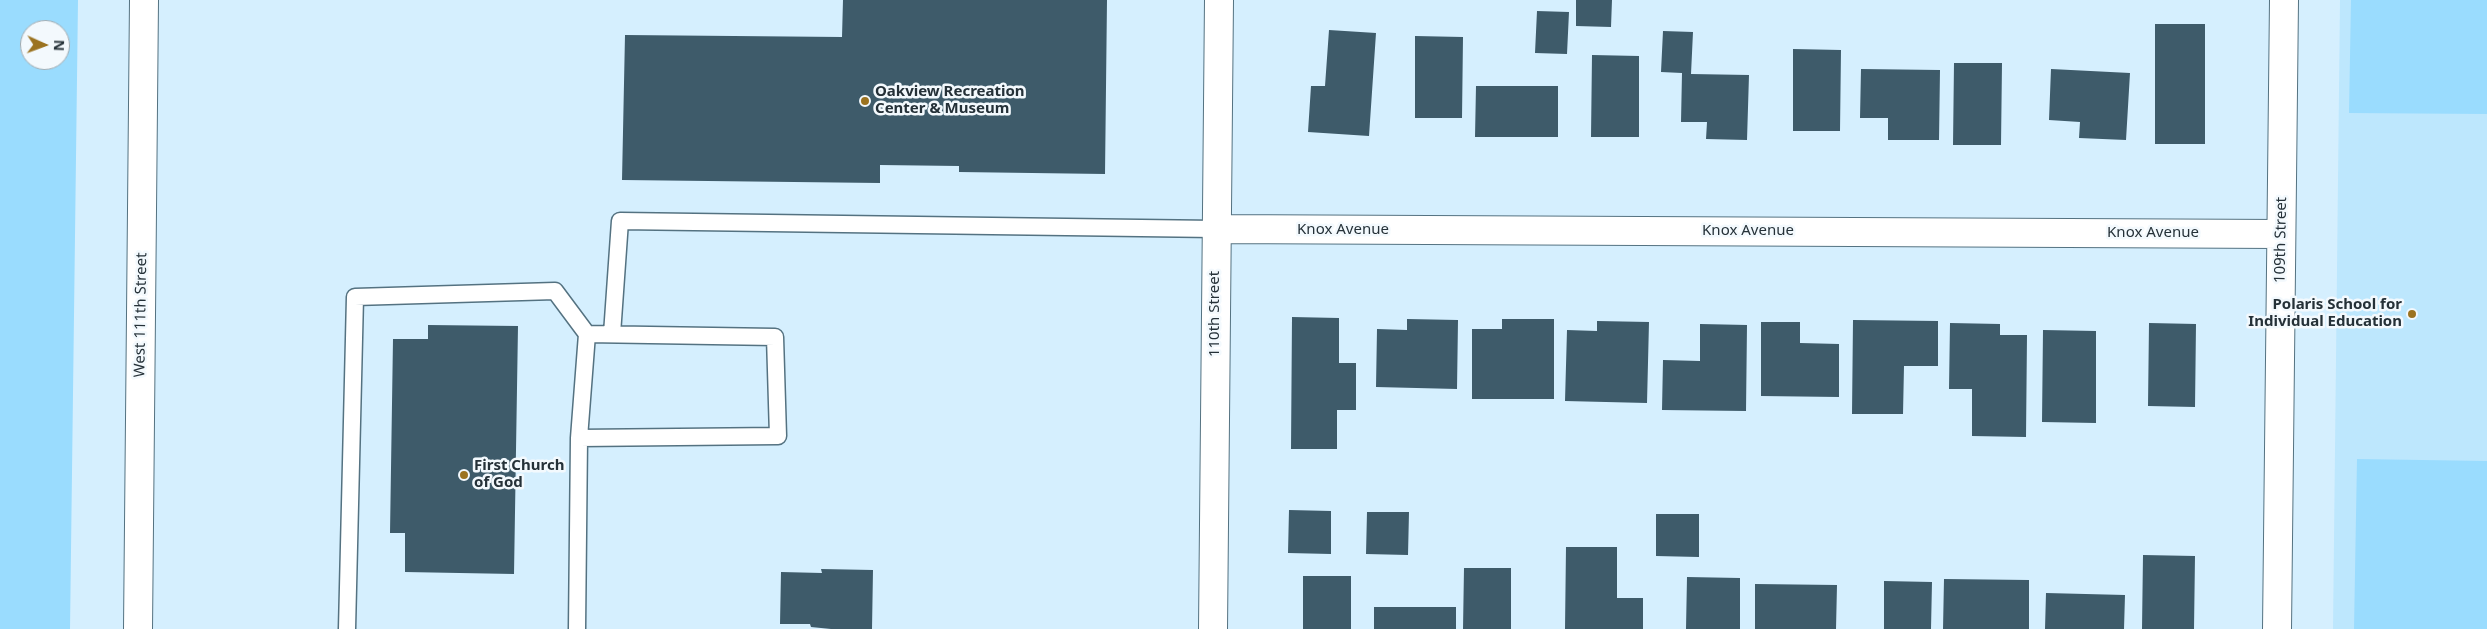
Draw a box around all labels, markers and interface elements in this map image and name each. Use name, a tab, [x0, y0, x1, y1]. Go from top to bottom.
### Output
north arrow	[20, 20, 70, 70]
text: N	[50, 39, 69, 52]
place label: Oakview Recreation Center & Museum	[875, 83, 1025, 118]
marker: Oakview Recreation Center & Museum	[859, 95, 871, 107]
street label: 109th Street	[2271, 197, 2291, 283]
street label: Knox Avenue	[1297, 221, 1389, 239]
street label: Knox Avenue	[1702, 222, 1794, 240]
street label: Knox Avenue	[2107, 224, 2199, 242]
street label: West 111th Street	[131, 252, 151, 378]
street label: 110th Street	[1206, 271, 1224, 357]
place label: Polaris School for Individual Education	[2248, 296, 2402, 331]
marker: Polaris School for Individual Education	[2406, 308, 2418, 320]
place label: First Church of God	[474, 457, 564, 492]
marker: First Church of God	[458, 469, 470, 481]

